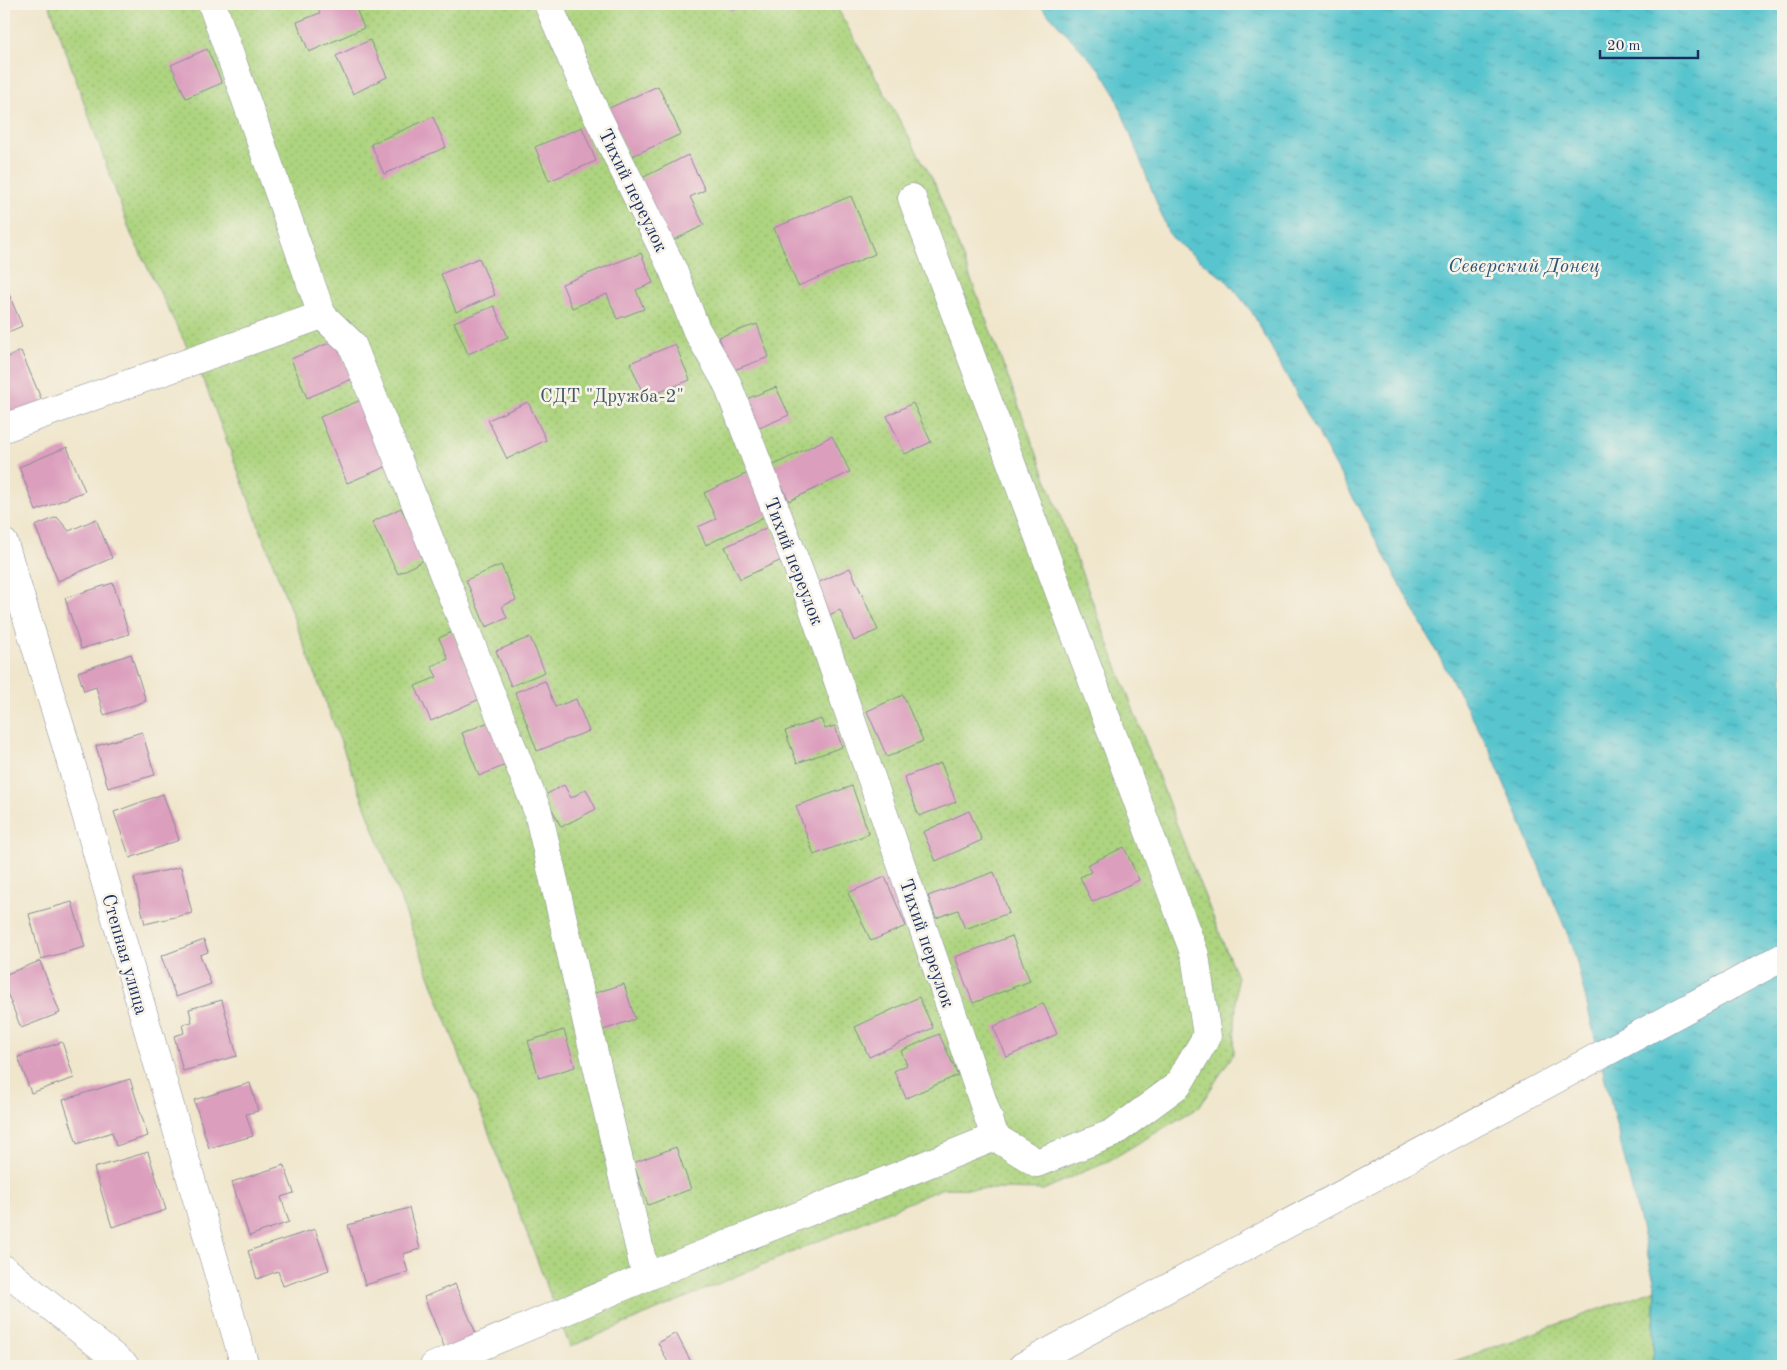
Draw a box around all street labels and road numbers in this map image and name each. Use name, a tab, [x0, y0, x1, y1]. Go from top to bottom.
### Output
street label: Тихий переулок	[594, 126, 670, 256]
street label: Тихий переулок	[760, 496, 826, 629]
street label: Тихий переулок	[895, 877, 957, 1011]
street label: Степная улица	[97, 892, 150, 1018]

